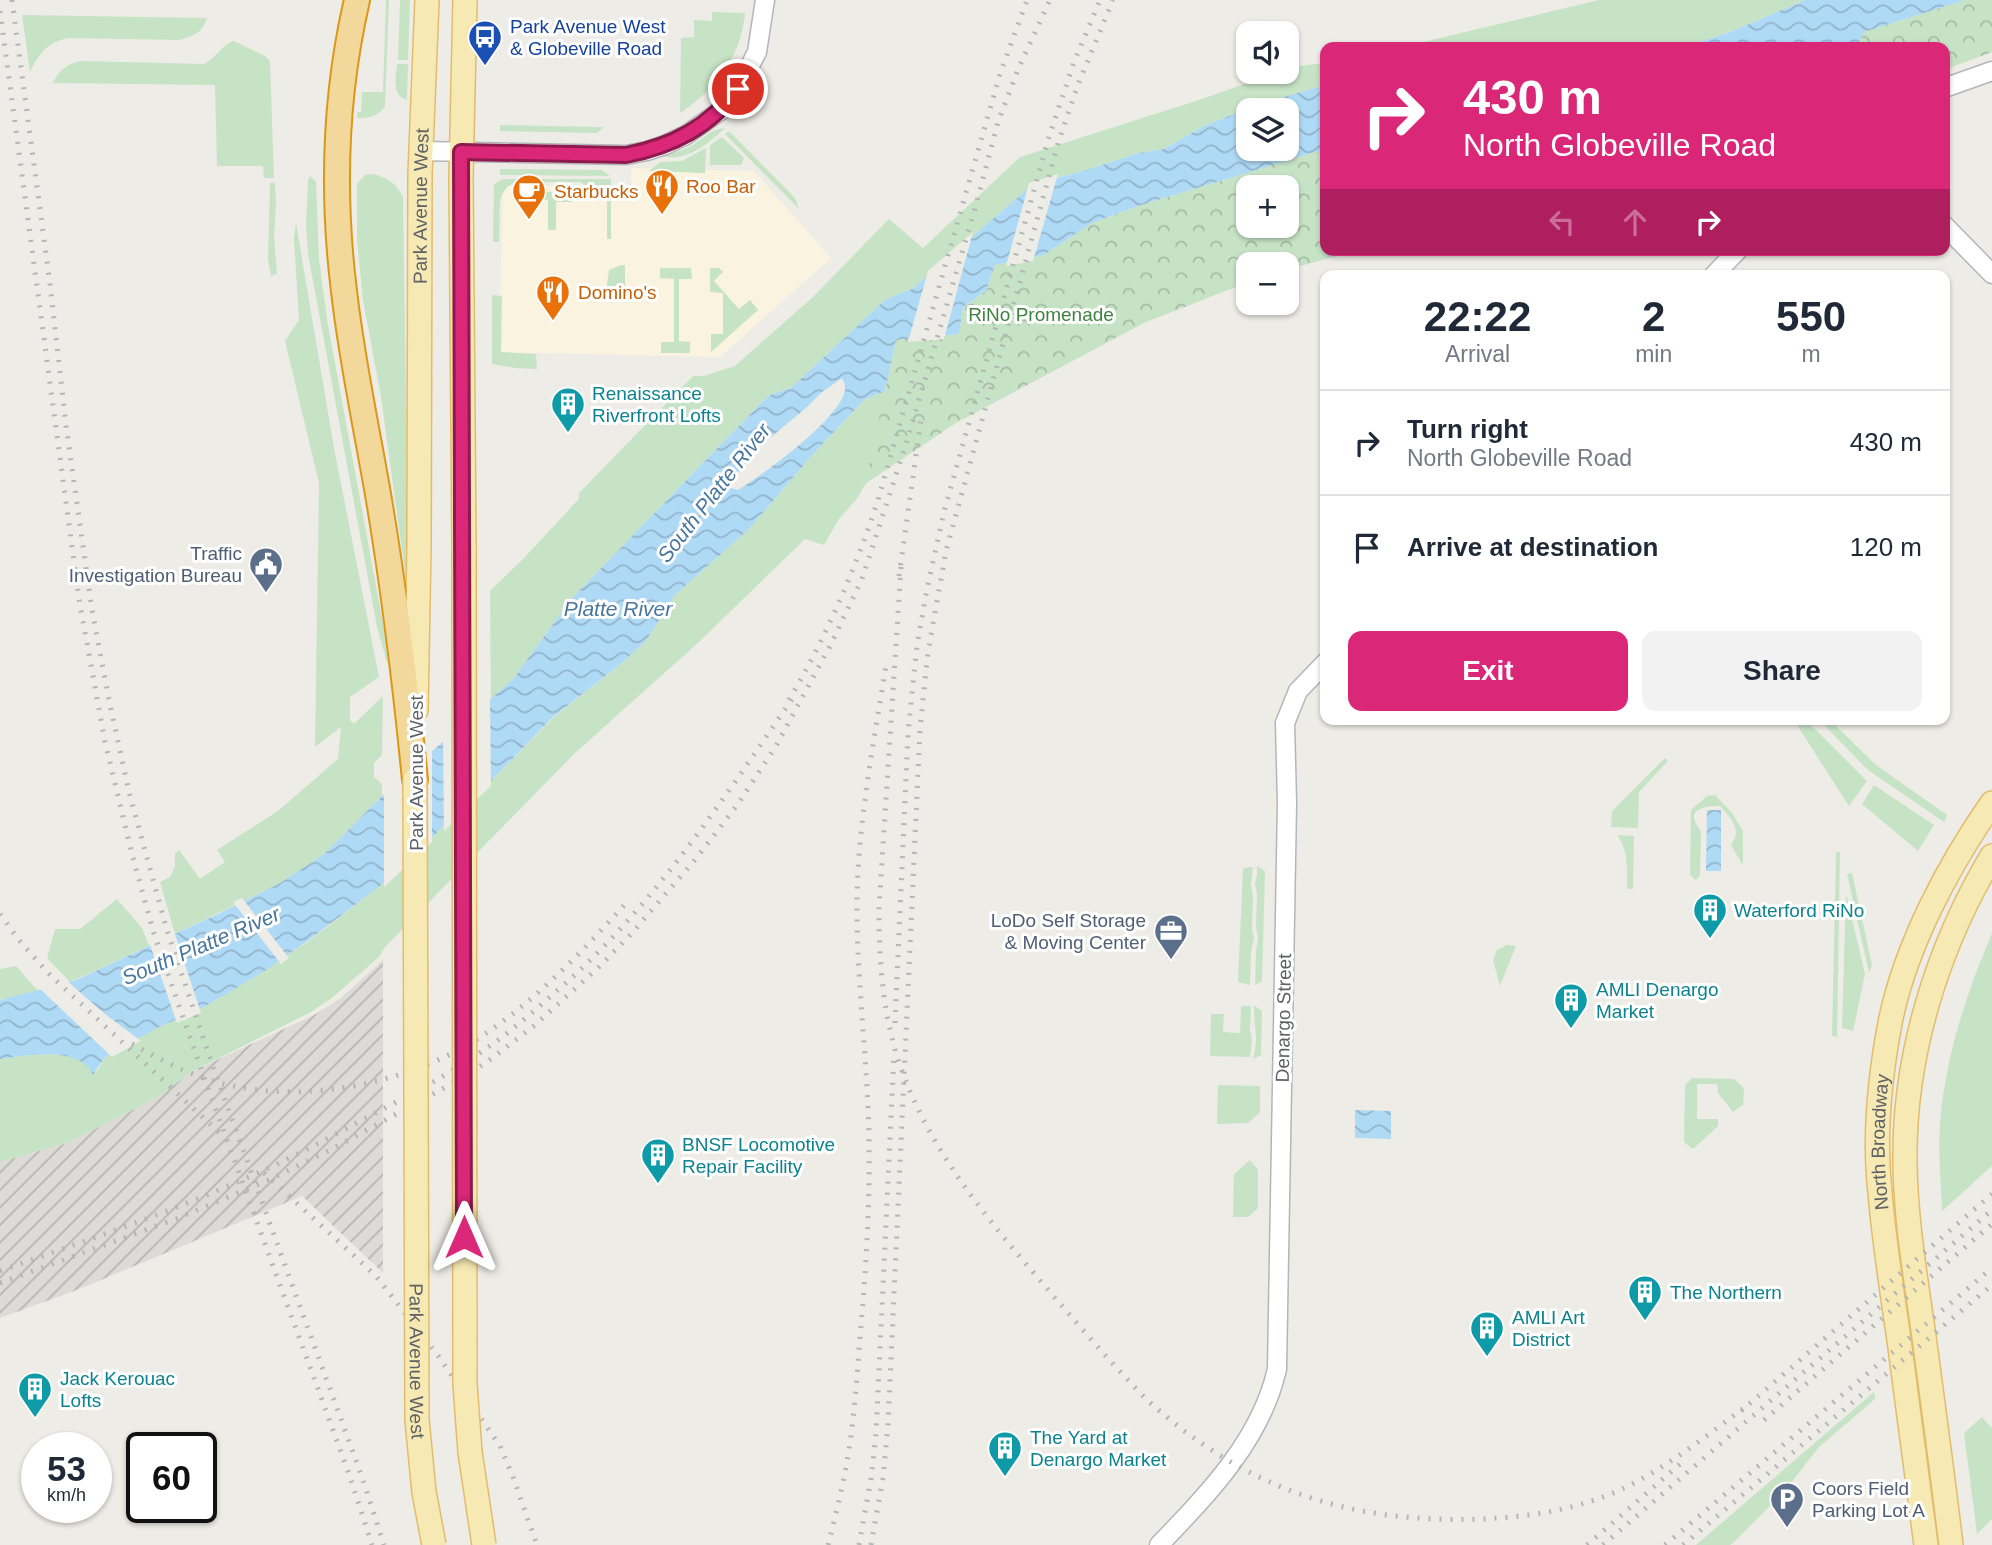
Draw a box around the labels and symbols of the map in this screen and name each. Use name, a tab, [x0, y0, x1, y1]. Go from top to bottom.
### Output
place label: Park Avenue West & Globeville Road	[510, 16, 666, 59]
bus stop icon: Park Avenue West & Globeville Road	[466, 18, 504, 67]
pin	[708, 59, 768, 119]
street label: Park Avenue West	[410, 127, 433, 284]
restaurant icon: Roo Bar	[643, 167, 681, 216]
cafe icon: Starbucks	[510, 172, 548, 221]
place label: Roo Bar	[686, 176, 756, 197]
place label: Starbucks	[554, 181, 638, 202]
restaurant icon: Domino's	[534, 273, 572, 322]
place label: Domino's	[578, 282, 657, 303]
park label: RiNo Promenade	[968, 304, 1114, 325]
place label: Renaissance Riverfront Lofts	[592, 383, 721, 426]
building icon: Renaissance Riverfront Lofts	[549, 385, 587, 434]
water label: South Platte River	[652, 418, 775, 566]
place label: Traffic Investigation Bureau	[69, 543, 242, 586]
public building icon: Traffic Investigation Bureau	[247, 545, 285, 594]
water label: Platte River	[564, 597, 673, 620]
street label: Park Avenue West	[406, 694, 427, 851]
building icon: Waterford RiNo	[1691, 891, 1729, 940]
place label: Waterford RiNo	[1734, 900, 1864, 921]
water label: South Platte River	[118, 901, 284, 989]
place label: LoDo Self Storage & Moving Center	[991, 910, 1147, 953]
office icon: LoDo Self Storage & Moving Center	[1152, 912, 1190, 961]
street label: Denargo Street	[1272, 953, 1295, 1083]
place label: AMLI Denargo Market	[1596, 979, 1719, 1022]
building icon: AMLI Denargo Market	[1552, 981, 1590, 1030]
street label: North Broadway	[1868, 1072, 1893, 1211]
place label: BNSF Locomotive Repair Facility	[682, 1134, 835, 1177]
building icon: BNSF Locomotive Repair Facility	[639, 1136, 677, 1185]
position arrow	[427, 1200, 501, 1274]
building icon: The Northern	[1626, 1273, 1664, 1322]
place label: The Northern	[1670, 1282, 1782, 1303]
street label: Park Avenue West	[406, 1283, 429, 1441]
place label: AMLI Art District	[1512, 1307, 1586, 1350]
building icon: AMLI Art District	[1468, 1309, 1506, 1358]
place label: Jack Kerouac Lofts	[60, 1368, 175, 1411]
building icon: Jack Kerouac Lofts	[16, 1370, 54, 1419]
place label: The Yard at Denargo Market	[1030, 1427, 1167, 1470]
building icon: The Yard at Denargo Market	[986, 1429, 1024, 1478]
speed limit sign: 60	[126, 1432, 217, 1523]
place label: Coors Field Parking Lot A	[1812, 1478, 1925, 1521]
parking icon: Coors Field Parking Lot A	[1768, 1480, 1806, 1529]

